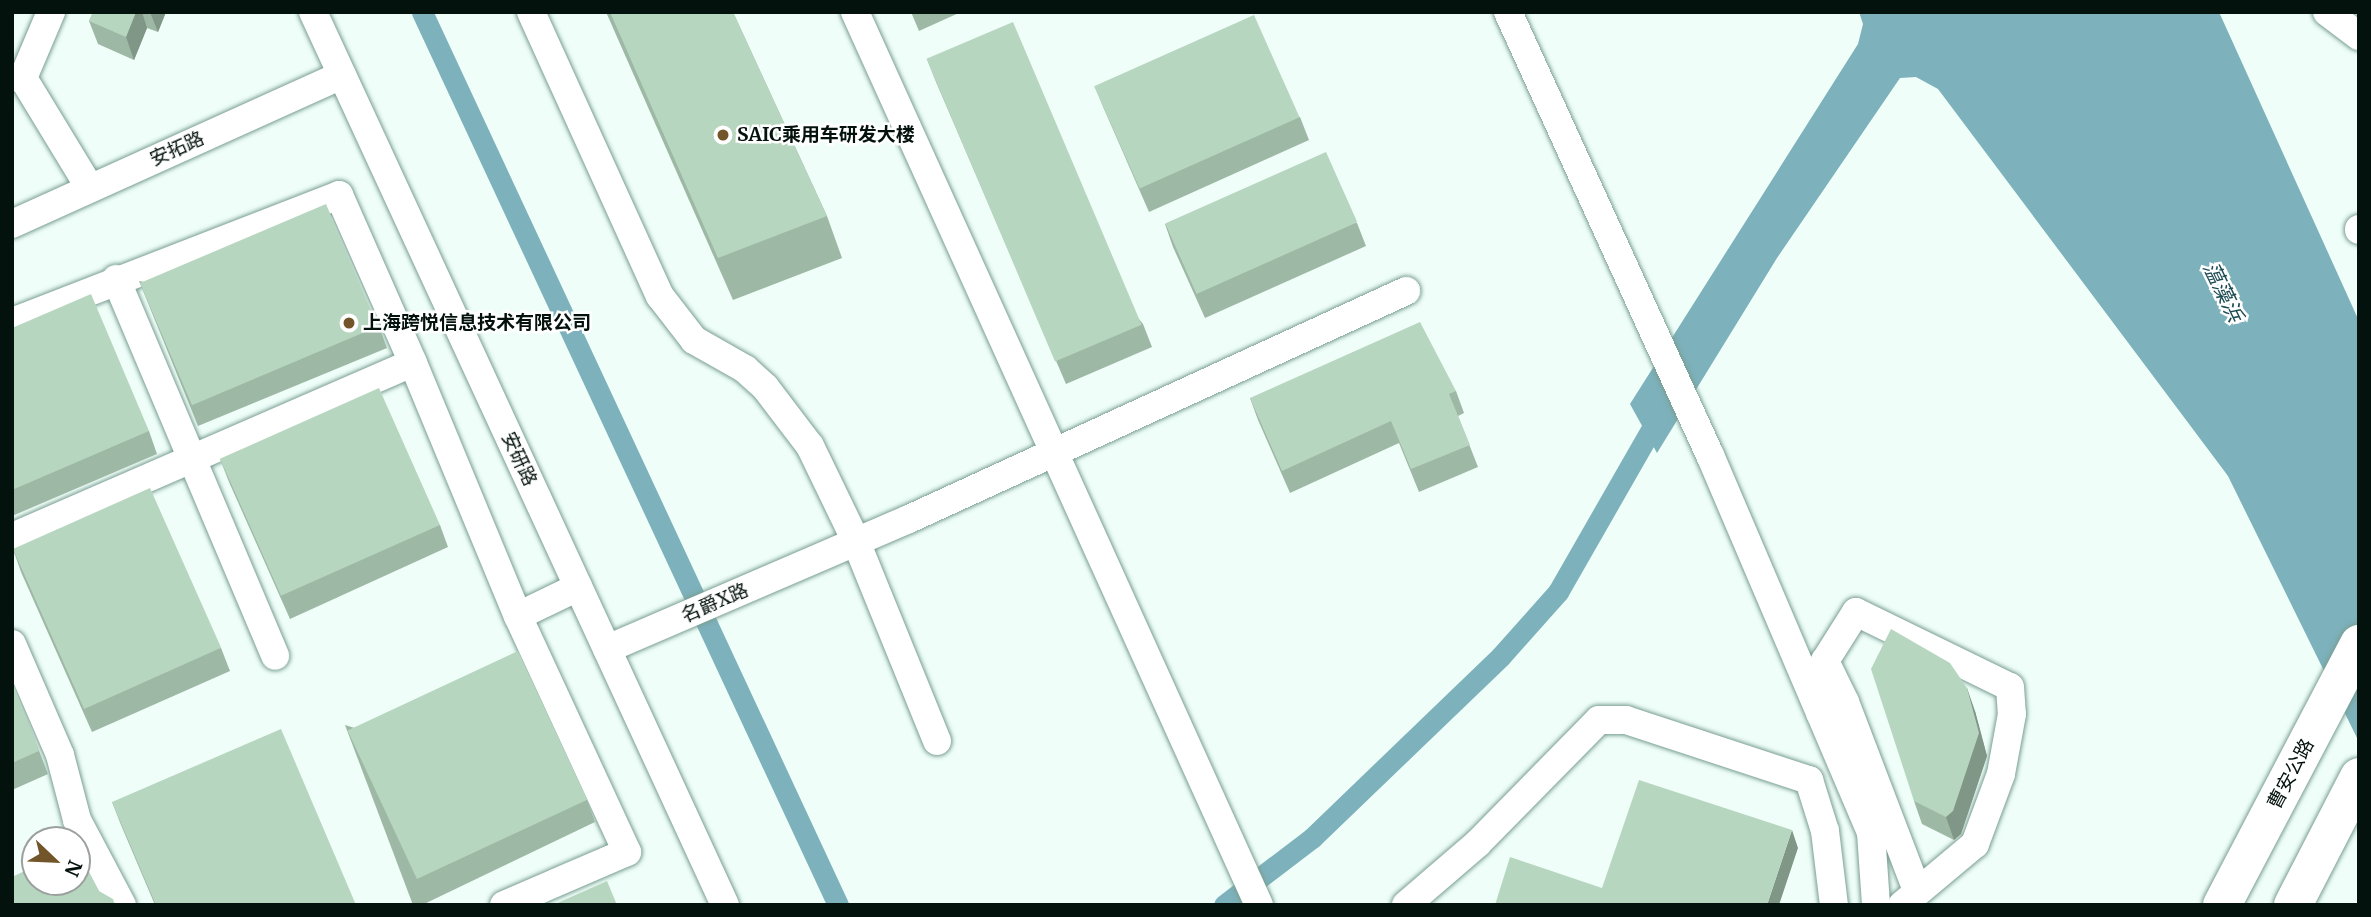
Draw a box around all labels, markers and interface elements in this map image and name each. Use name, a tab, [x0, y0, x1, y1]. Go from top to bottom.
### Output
place label: SAIC乘用车研发大楼	[737, 124, 915, 146]
street label: 安拓路	[146, 127, 208, 171]
marker: SAIC乘用车研发大楼	[715, 127, 731, 143]
water label: 蕰藻浜	[2198, 258, 2248, 326]
place label: 上海跨悦信息技术有限公司	[363, 312, 591, 334]
marker: 上海跨悦信息技术有限公司	[341, 315, 357, 331]
street label: 安研路	[497, 428, 541, 490]
street label: 名爵X路	[678, 579, 752, 627]
street label: 曹安公路	[2263, 735, 2319, 813]
north arrow	[21, 826, 91, 896]
text: N	[60, 857, 87, 880]

